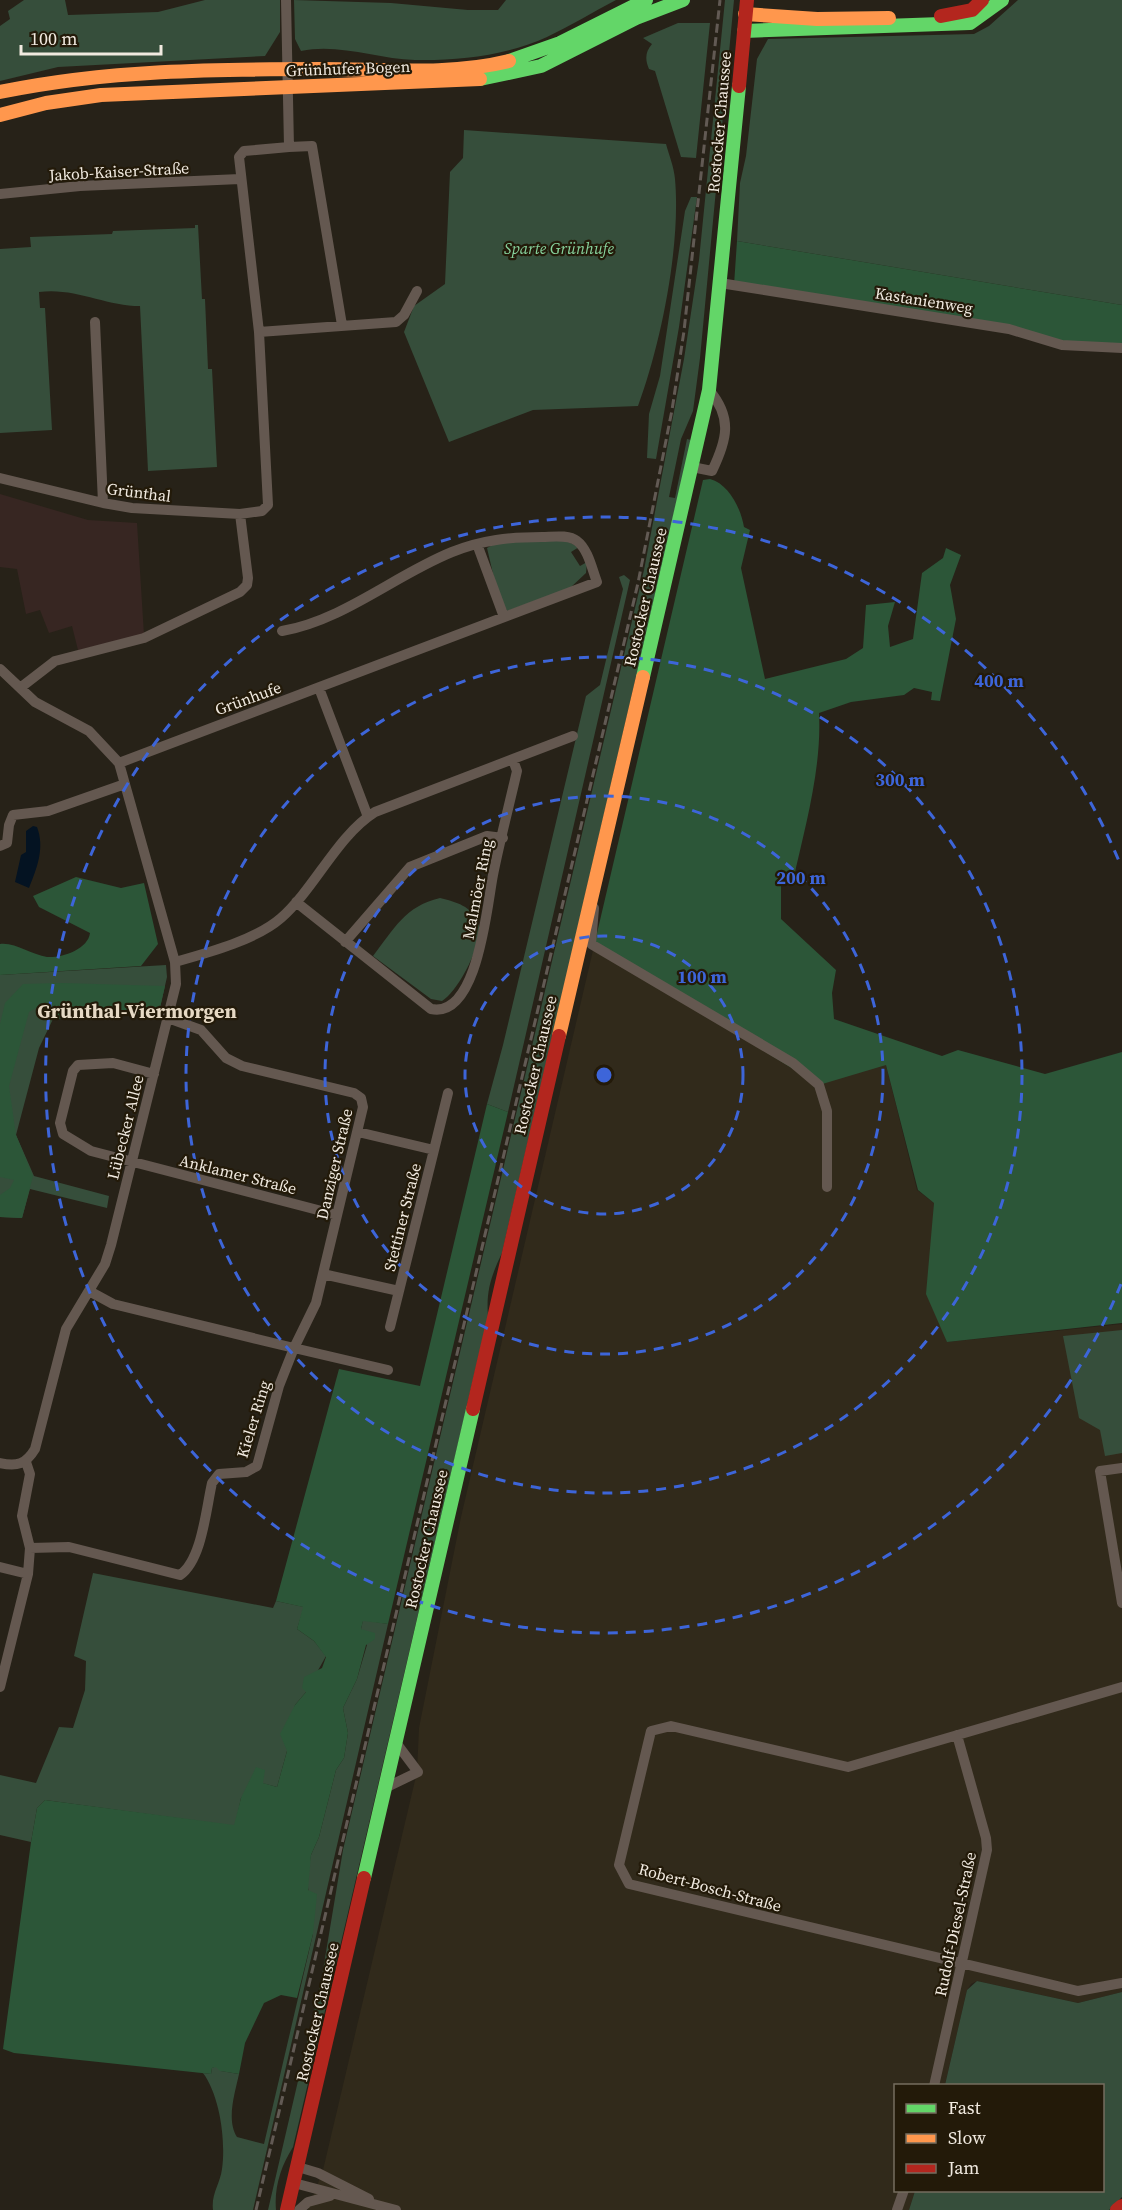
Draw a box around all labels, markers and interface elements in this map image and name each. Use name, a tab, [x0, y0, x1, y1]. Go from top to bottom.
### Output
scale bar	[21, 18, 160, 56]
text: 100 m	[30, 26, 77, 51]
street label: Rostocker Chaussee	[702, 50, 736, 194]
street label: Grünhufer Bogen	[285, 55, 411, 81]
street label: Jakob-Kaiser-Straße	[47, 156, 190, 186]
park label: Sparte Grünhufe	[504, 237, 615, 259]
street label: Kastanienweg	[873, 281, 975, 319]
street label: Grünthal	[106, 477, 173, 507]
street label: Rostocker Chaussee	[618, 525, 672, 669]
text: 400 m	[974, 668, 1024, 693]
street label: Grünhufe	[212, 676, 284, 720]
text: 300 m	[875, 767, 925, 792]
street label: Malmöer Ring	[456, 837, 498, 941]
text: 200 m	[776, 865, 826, 890]
text: 100 m	[677, 964, 727, 989]
street label: Rostocker Chaussee	[508, 993, 562, 1137]
district label: Grünthal-Viermorgen	[37, 997, 237, 1025]
centre of rings	[594, 1065, 614, 1085]
street label: Lübecker Allee	[101, 1072, 149, 1182]
street label: Danziger Straße	[311, 1106, 357, 1222]
street label: Anklamer Straße	[177, 1149, 299, 1199]
street label: Stettiner Straße	[378, 1161, 426, 1273]
street label: Kieler Ring	[231, 1378, 275, 1460]
street label: Rostocker Chaussee	[399, 1467, 453, 1611]
street label: Rudolf-Diesel-Straße	[929, 1850, 981, 1998]
street label: Robert-Bosch-Straße	[636, 1857, 784, 1917]
street label: Rostocker Chaussee	[290, 1940, 344, 2084]
legend	[894, 2084, 1104, 2192]
text: Fast	[948, 2095, 981, 2120]
text: Slow	[948, 2125, 986, 2150]
text: Jam	[947, 2155, 980, 2180]

